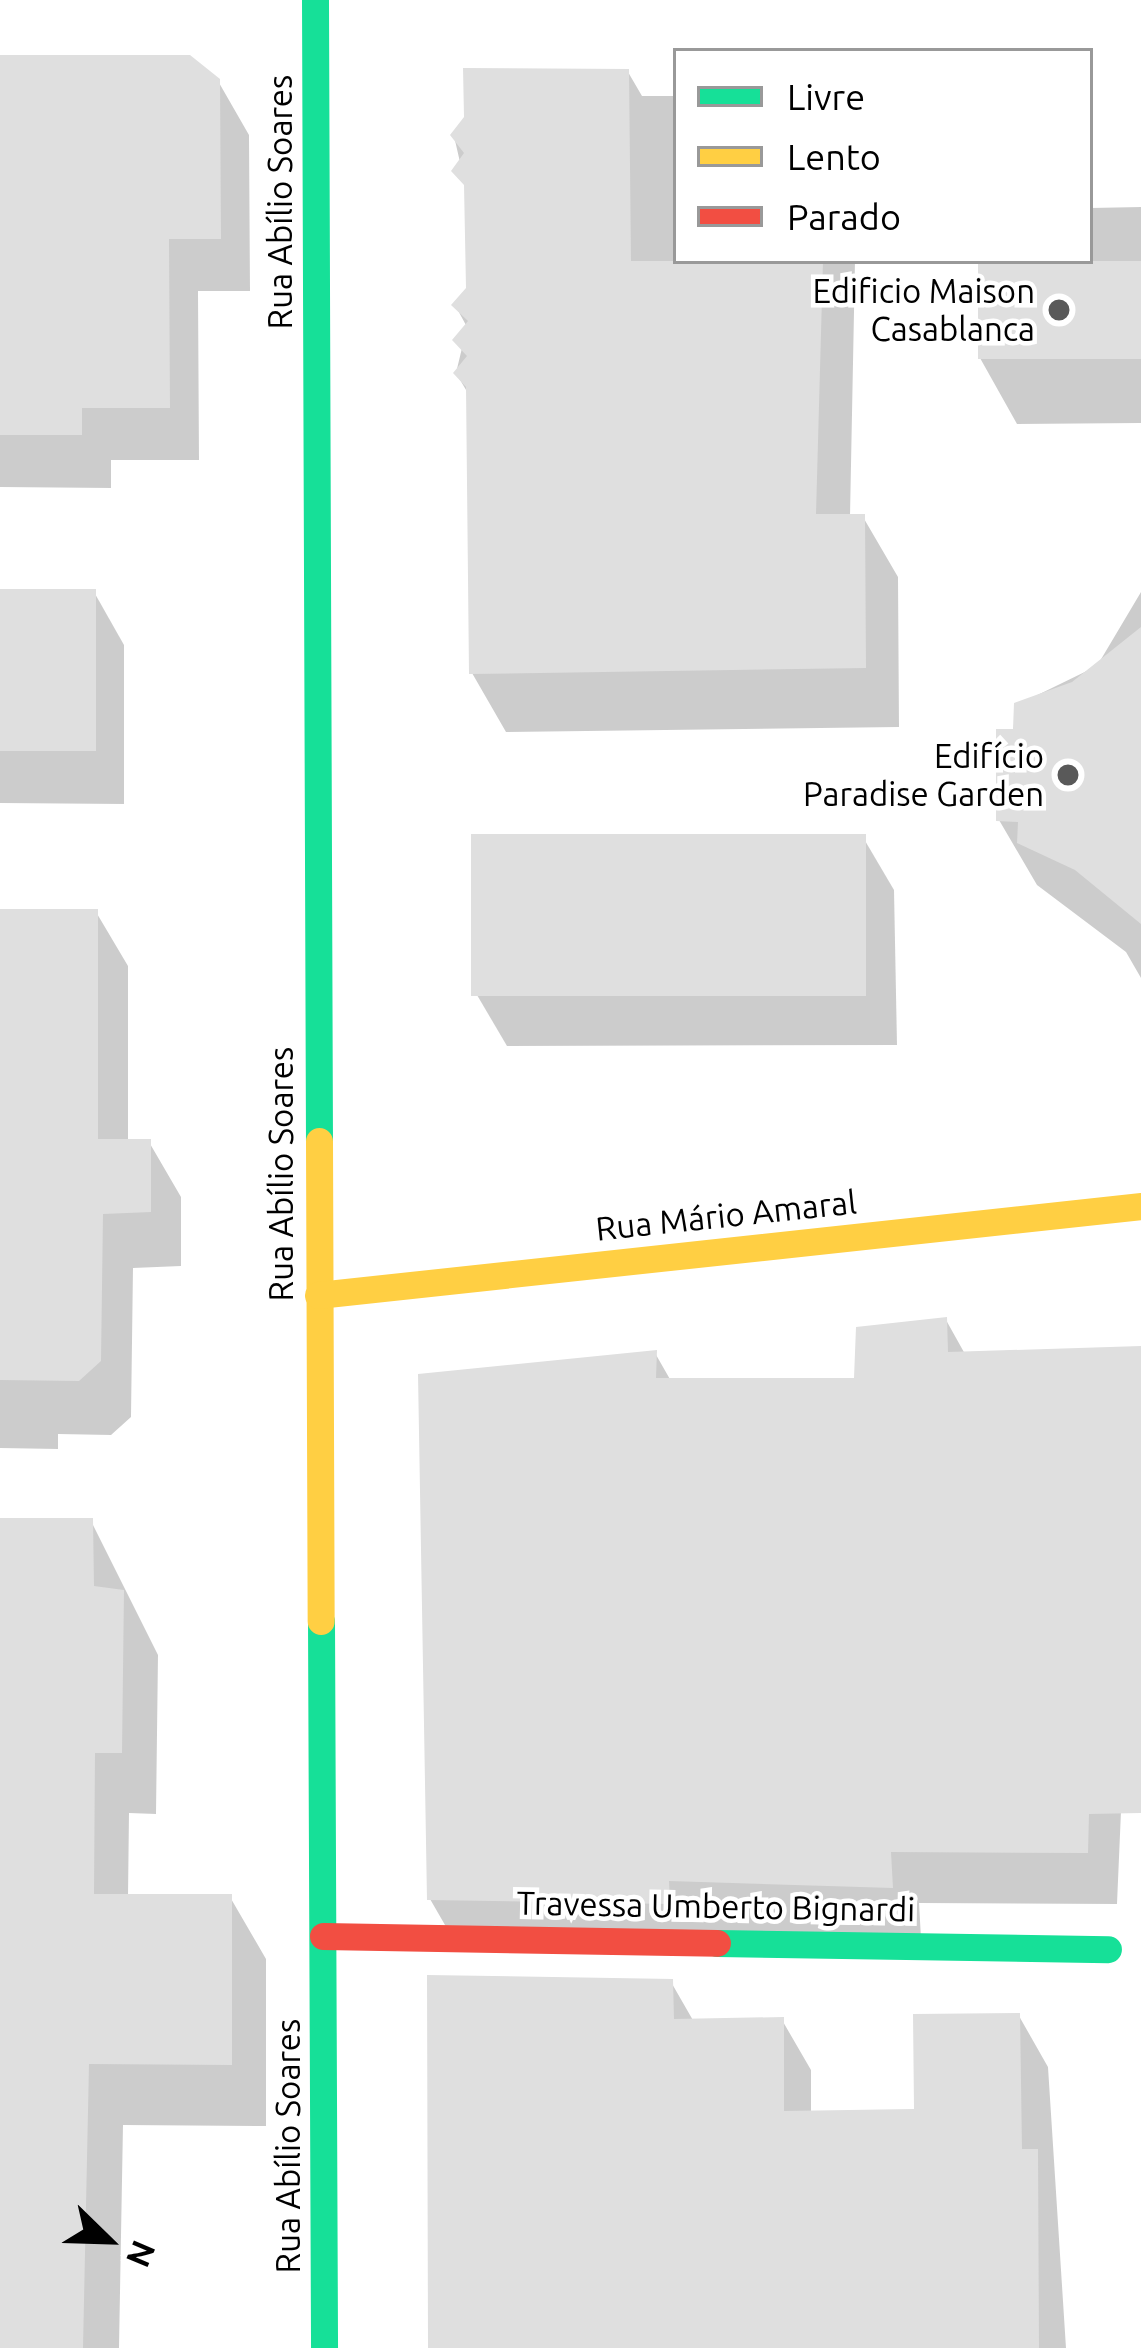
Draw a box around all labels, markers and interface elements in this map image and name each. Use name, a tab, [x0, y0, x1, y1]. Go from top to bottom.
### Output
legend	[673, 48, 1093, 264]
street label: Rua Abílio Soares	[260, 75, 300, 329]
text: Livre	[787, 76, 865, 117]
text: Lento	[787, 136, 881, 177]
text: Parado	[787, 196, 901, 237]
place label: Edificio Maison Casablanca	[813, 271, 1035, 349]
marker: Edificio Maison Casablanca	[1046, 297, 1072, 323]
place label: Edifício Paradise Garden	[803, 736, 1044, 814]
marker: Edifício Paradise Garden	[1055, 762, 1081, 788]
street label: Rua Abílio Soares	[261, 1047, 301, 1301]
street label: Rua Mário Amaral	[594, 1182, 858, 1248]
street label: Travessa Umberto Bignardi	[516, 1883, 916, 1929]
street label: Rua Abílio Soares	[268, 2019, 308, 2273]
north arrow	[48, 2180, 168, 2300]
text: N	[120, 2236, 163, 2273]

